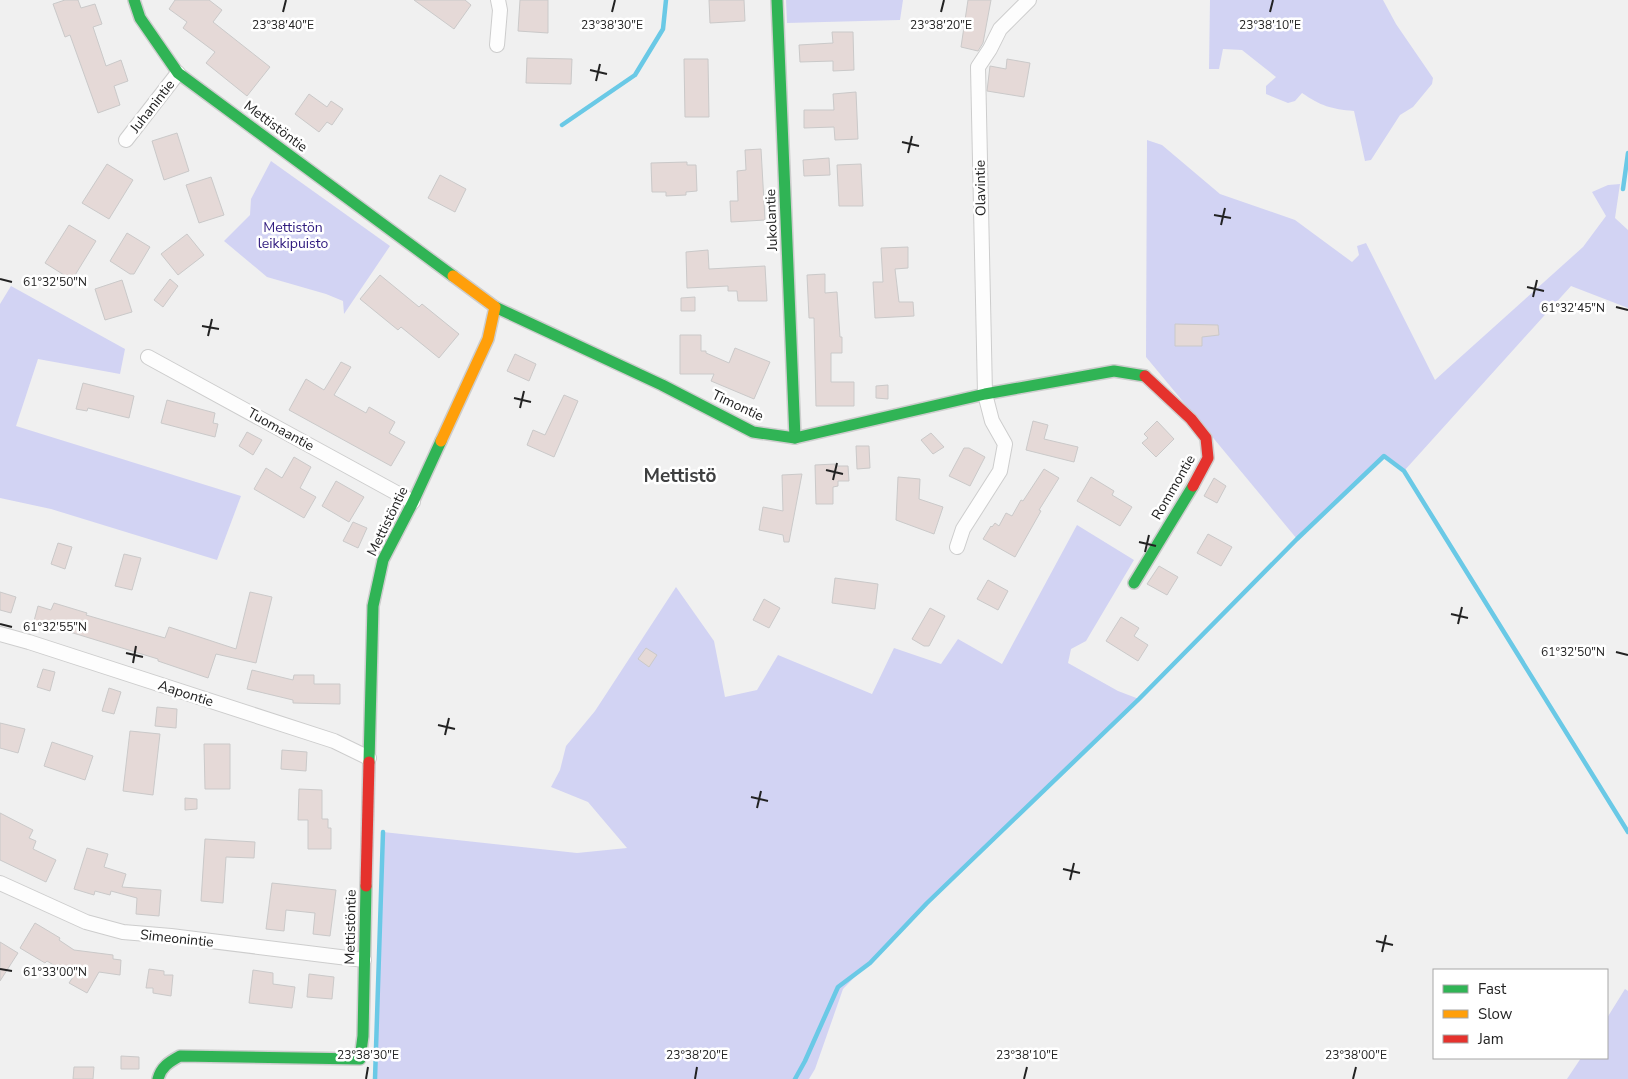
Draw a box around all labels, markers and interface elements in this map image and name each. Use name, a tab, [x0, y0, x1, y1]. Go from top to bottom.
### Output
text: 23°38'40"E	[252, 17, 314, 33]
text: 23°38'30"E	[581, 17, 643, 33]
text: 23°38'20"E	[910, 17, 972, 33]
text: 23°38'10"E	[1239, 17, 1301, 33]
street label: Juhanintie	[125, 76, 179, 138]
street label: Mettistöntie	[240, 96, 311, 157]
street label: Olavintie	[971, 160, 990, 216]
street label: Jukolantie	[761, 189, 782, 252]
park label: Mettistön leikkipuisto	[258, 218, 328, 253]
text: 61°32'50"N	[23, 274, 87, 290]
text: 61°32'45"N	[1541, 300, 1605, 316]
street label: Timontie	[709, 385, 767, 426]
street label: Tuomaantie	[244, 403, 317, 456]
street label: Rommontie	[1147, 451, 1200, 523]
district label: Mettistö	[644, 463, 717, 489]
street label: Mettistöntie	[362, 483, 412, 559]
text: 61°32'55"N	[23, 619, 87, 635]
text: 61°32'50"N	[1541, 644, 1605, 660]
street label: Aapontie	[156, 676, 216, 711]
street label: Mettistöntie	[340, 889, 361, 965]
street label: Simeonintie	[139, 925, 215, 952]
text: 61°33'00"N	[23, 964, 87, 980]
legend	[1433, 969, 1608, 1059]
text: Fast	[1478, 979, 1507, 999]
text: Slow	[1478, 1004, 1513, 1024]
text: Jam	[1477, 1029, 1504, 1049]
text: 23°38'30"E	[337, 1047, 399, 1063]
text: 23°38'20"E	[666, 1047, 728, 1063]
text: 23°38'10"E	[996, 1047, 1058, 1063]
text: 23°38'00"E	[1325, 1047, 1387, 1063]

